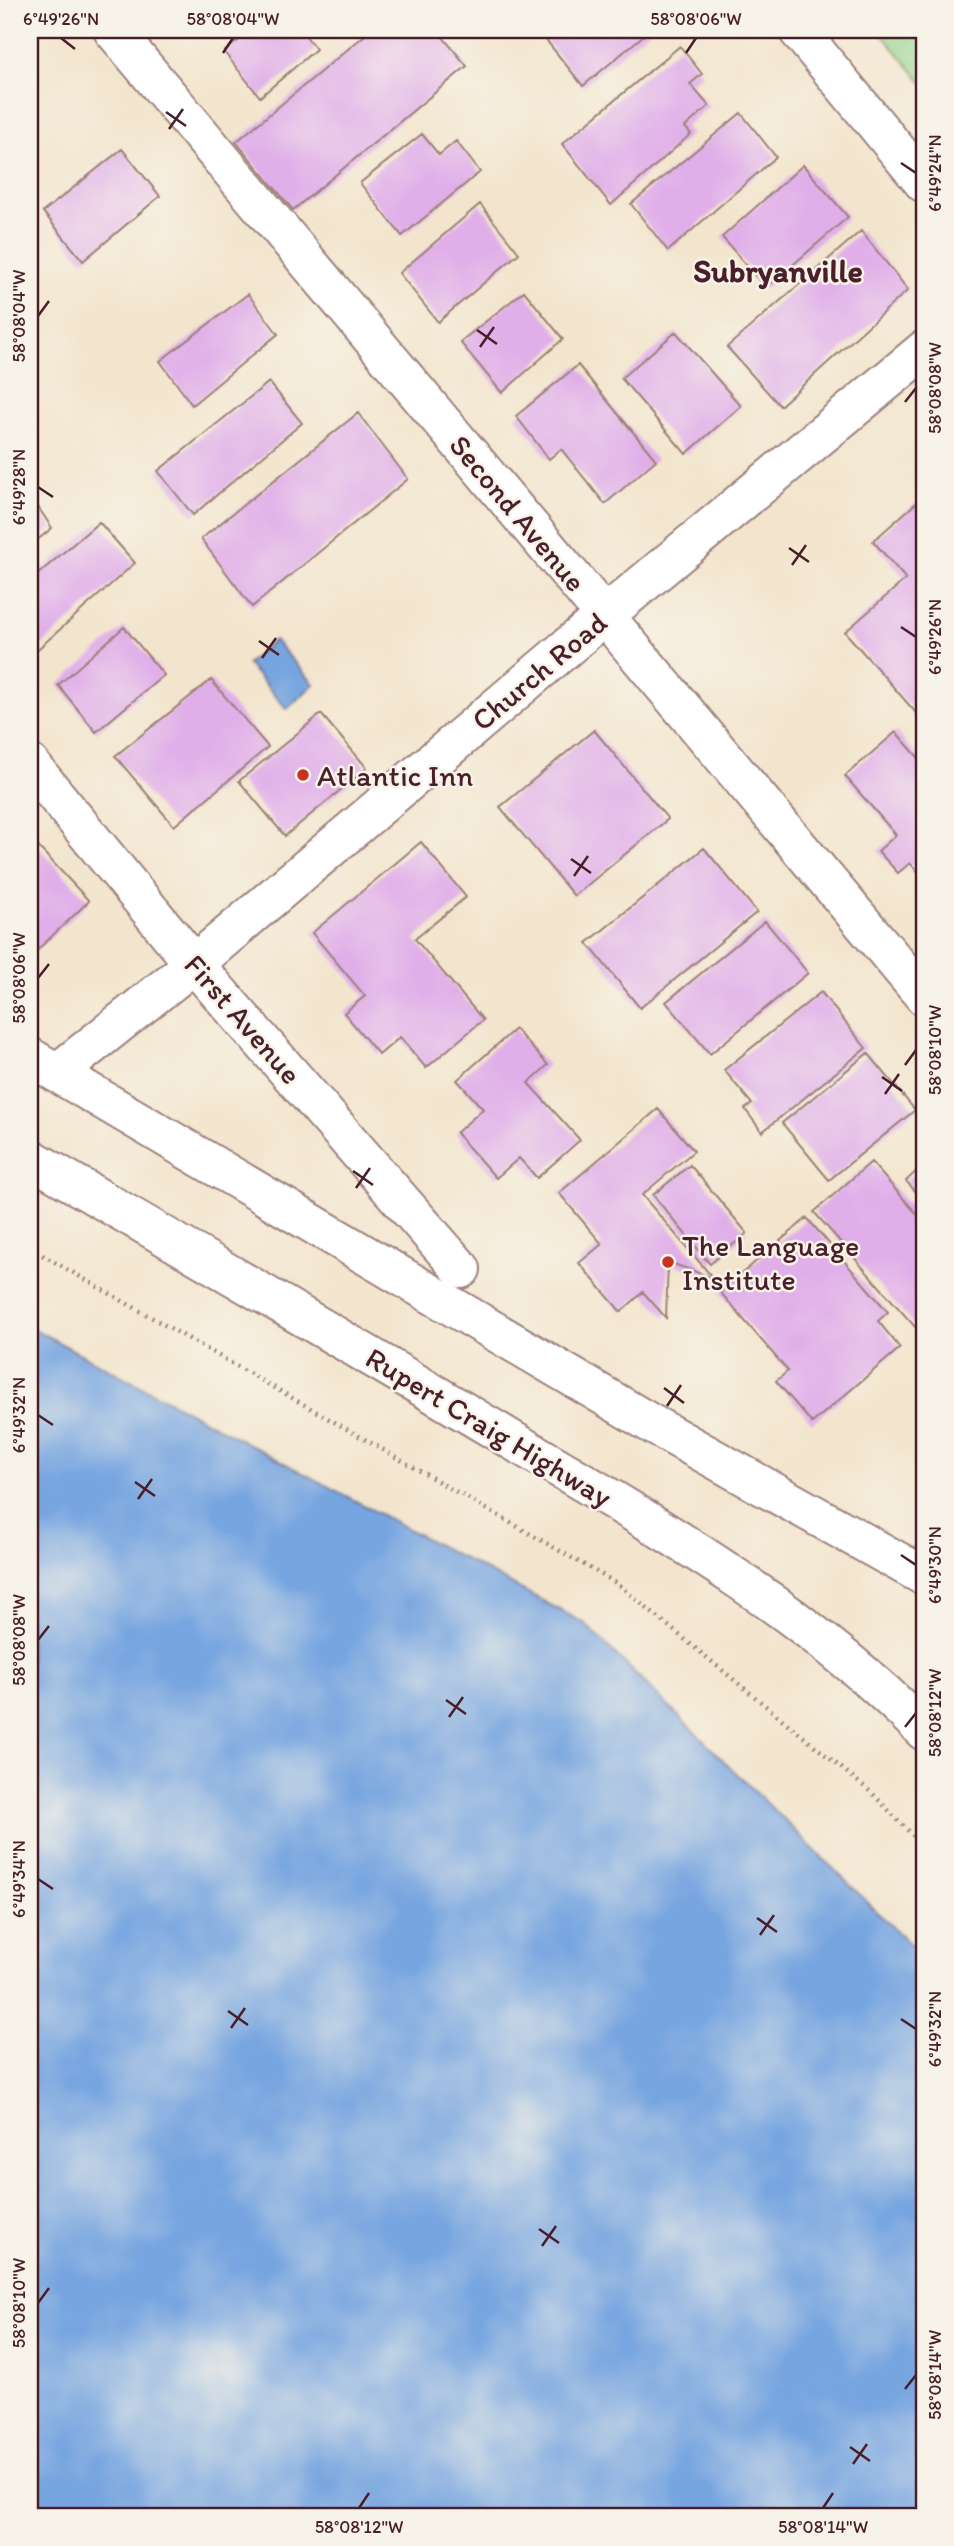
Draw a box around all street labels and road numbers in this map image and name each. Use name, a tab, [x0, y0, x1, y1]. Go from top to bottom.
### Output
street label: Second Avenue	[442, 427, 594, 599]
street label: Church Road	[464, 604, 614, 738]
street label: First Avenue	[176, 946, 310, 1092]
street label: Rupert Craig Highway	[359, 1339, 619, 1515]

